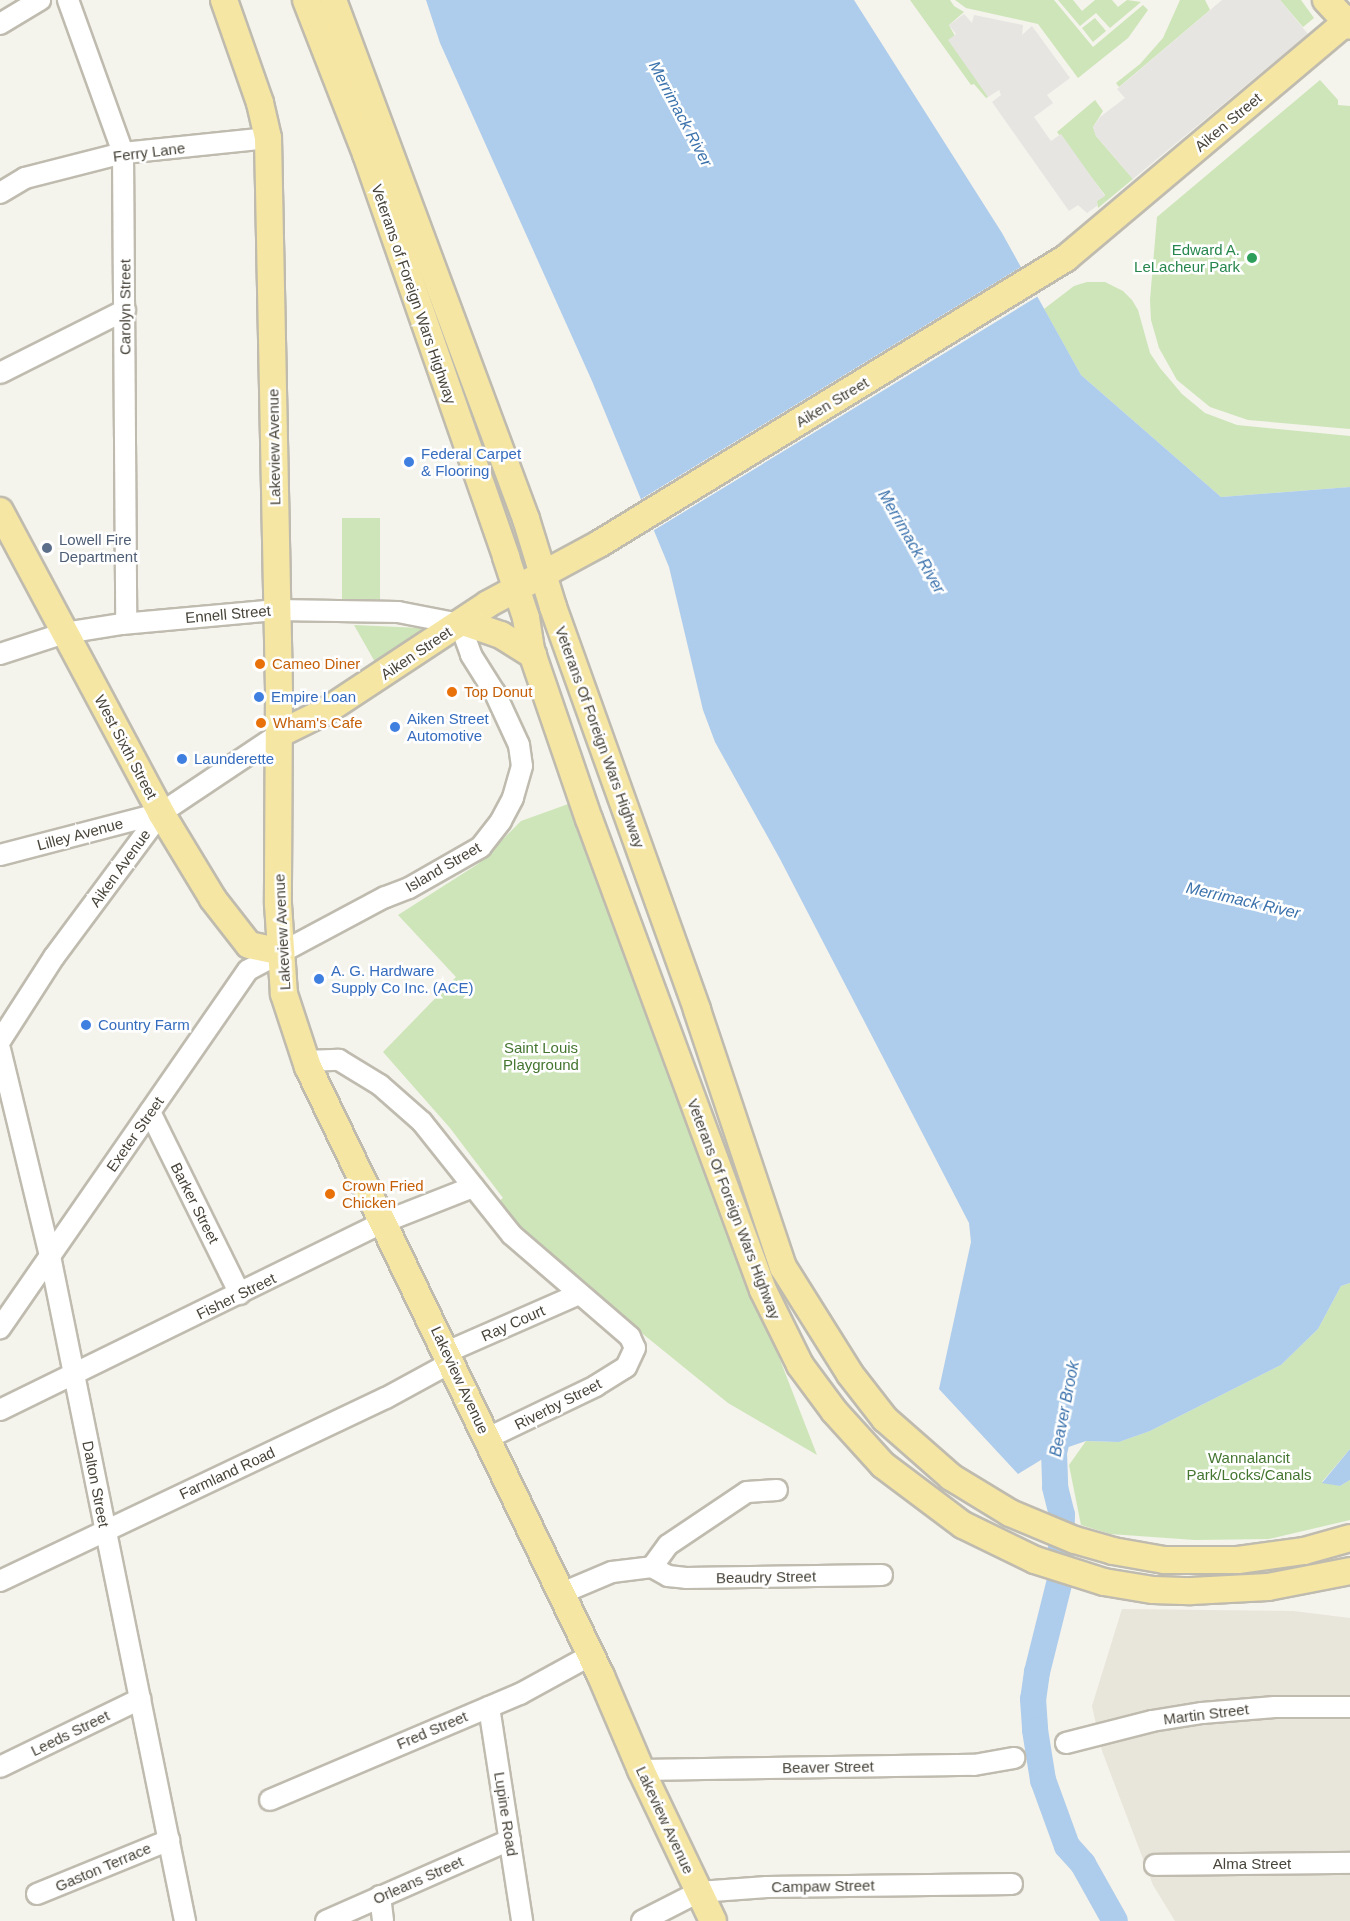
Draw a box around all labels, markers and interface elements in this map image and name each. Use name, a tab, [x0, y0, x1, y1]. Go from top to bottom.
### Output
water label: Merrimack River	[644, 58, 716, 170]
street label: Aiken Street	[1191, 89, 1265, 155]
street label: Ferry Lane	[112, 139, 186, 165]
street label: Veterans of Foreign Wars Highway	[368, 182, 460, 406]
place label: Edward A. LeLacheur Park	[1134, 240, 1240, 275]
marker: Edward A. LeLacheur Park	[1245, 251, 1259, 265]
street label: Carolyn Street	[116, 259, 134, 355]
street label: Aiken Street	[792, 373, 872, 431]
street label: Lakeview Avenue	[264, 388, 284, 506]
place label: Federal Carpet & Flooring	[421, 444, 521, 479]
marker: Federal Carpet & Flooring	[402, 455, 416, 469]
water label: Merrimack River	[874, 487, 948, 597]
place label: Lowell Fire Department	[59, 530, 137, 565]
marker: Lowell Fire Department	[40, 541, 54, 555]
street label: Ennell Street	[184, 601, 272, 627]
street label: Aiken Street	[377, 623, 455, 683]
street label: Veterans Of Foreign Wars Highway	[551, 624, 649, 850]
place label: Cameo Diner	[272, 655, 360, 673]
marker: Cameo Diner	[253, 657, 267, 671]
place label: Top Donut	[464, 683, 532, 701]
marker: Top Donut	[445, 685, 459, 699]
place label: Empire Loan	[271, 688, 356, 706]
marker: Empire Loan	[252, 690, 266, 704]
street label: West Sixth Street	[91, 692, 161, 802]
place label: Aiken Street Automotive	[407, 709, 489, 744]
place label: Wham's Cafe	[273, 714, 363, 732]
marker: Wham's Cafe	[254, 716, 268, 730]
marker: Aiken Street Automotive	[388, 720, 402, 734]
place label: Launderette	[194, 750, 274, 768]
marker: Launderette	[175, 752, 189, 766]
street label: Lilley Avenue	[35, 814, 125, 854]
street label: Aiken Avenue	[86, 825, 154, 911]
street label: Island Street	[402, 838, 484, 896]
street label: Lakeview Avenue	[270, 873, 294, 991]
water label: Merrimack River	[1184, 879, 1302, 923]
place label: A. G. Hardware Supply Co Inc. (ACE)	[331, 961, 474, 996]
marker: A. G. Hardware Supply Co Inc. (ACE)	[312, 972, 326, 986]
place label: Country Farm	[98, 1016, 190, 1034]
marker: Country Farm	[79, 1018, 93, 1032]
park label: Saint Louis Playground	[503, 1038, 579, 1073]
street label: Exeter Street	[103, 1093, 167, 1175]
street label: Veterans Of Foreign Wars Highway	[684, 1096, 784, 1322]
street label: Barker Street	[167, 1160, 223, 1246]
place label: Crown Fried Chicken	[342, 1176, 424, 1211]
marker: Crown Fried Chicken	[323, 1187, 337, 1201]
street label: Fisher Street	[193, 1269, 279, 1323]
street label: Ray Court	[478, 1301, 548, 1345]
street label: Lakeview Avenue	[427, 1323, 493, 1437]
water label: Beaver Brook	[1046, 1360, 1084, 1458]
street label: Riverby Street	[512, 1374, 604, 1434]
street label: Dalton Street	[79, 1439, 113, 1529]
street label: Farmland Road	[176, 1443, 278, 1503]
park label: Wannalancit Park/Locks/Canals	[1186, 1448, 1312, 1483]
street label: Beaudry Street	[716, 1567, 816, 1587]
street label: Martin Street	[1162, 1700, 1250, 1728]
street label: Leeds Street	[28, 1706, 112, 1760]
street label: Fred Street	[394, 1707, 470, 1753]
street label: Beaver Street	[782, 1757, 874, 1777]
street label: Lakeview Avenue	[632, 1763, 698, 1877]
street label: Lupine Road	[490, 1771, 522, 1857]
street label: Gaston Terrace	[52, 1839, 154, 1895]
street label: Orleans Street	[370, 1852, 466, 1908]
street label: Alma Street	[1213, 1855, 1291, 1873]
street label: Campaw Street	[771, 1876, 875, 1896]

